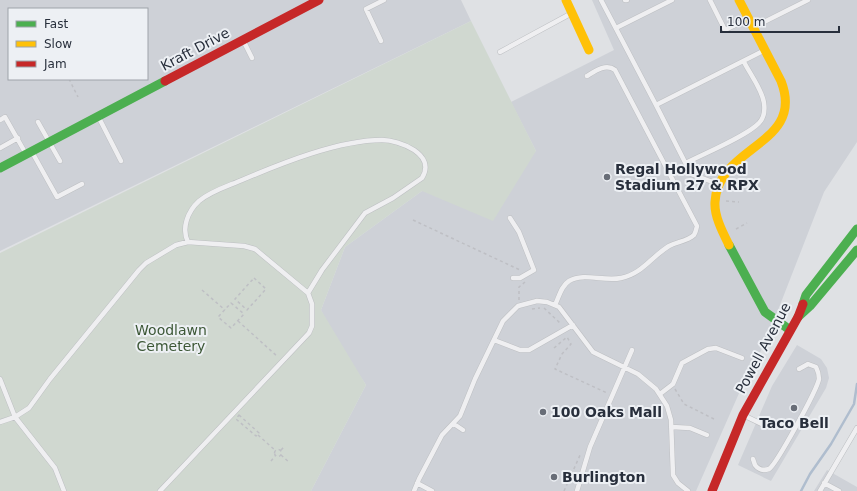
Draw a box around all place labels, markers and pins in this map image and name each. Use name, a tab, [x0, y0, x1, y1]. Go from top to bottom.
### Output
place label: Regal Hollywood Stadium 27 & RPX	[615, 161, 759, 193]
marker: Regal Hollywood Stadium 27 & RPX	[602, 172, 612, 182]
marker: Taco Bell	[789, 403, 799, 413]
place label: 100 Oaks Mall	[551, 404, 662, 420]
marker: 100 Oaks Mall	[538, 407, 548, 417]
place label: Taco Bell	[759, 415, 829, 431]
place label: Burlington	[562, 469, 645, 485]
marker: Burlington	[549, 472, 559, 482]

